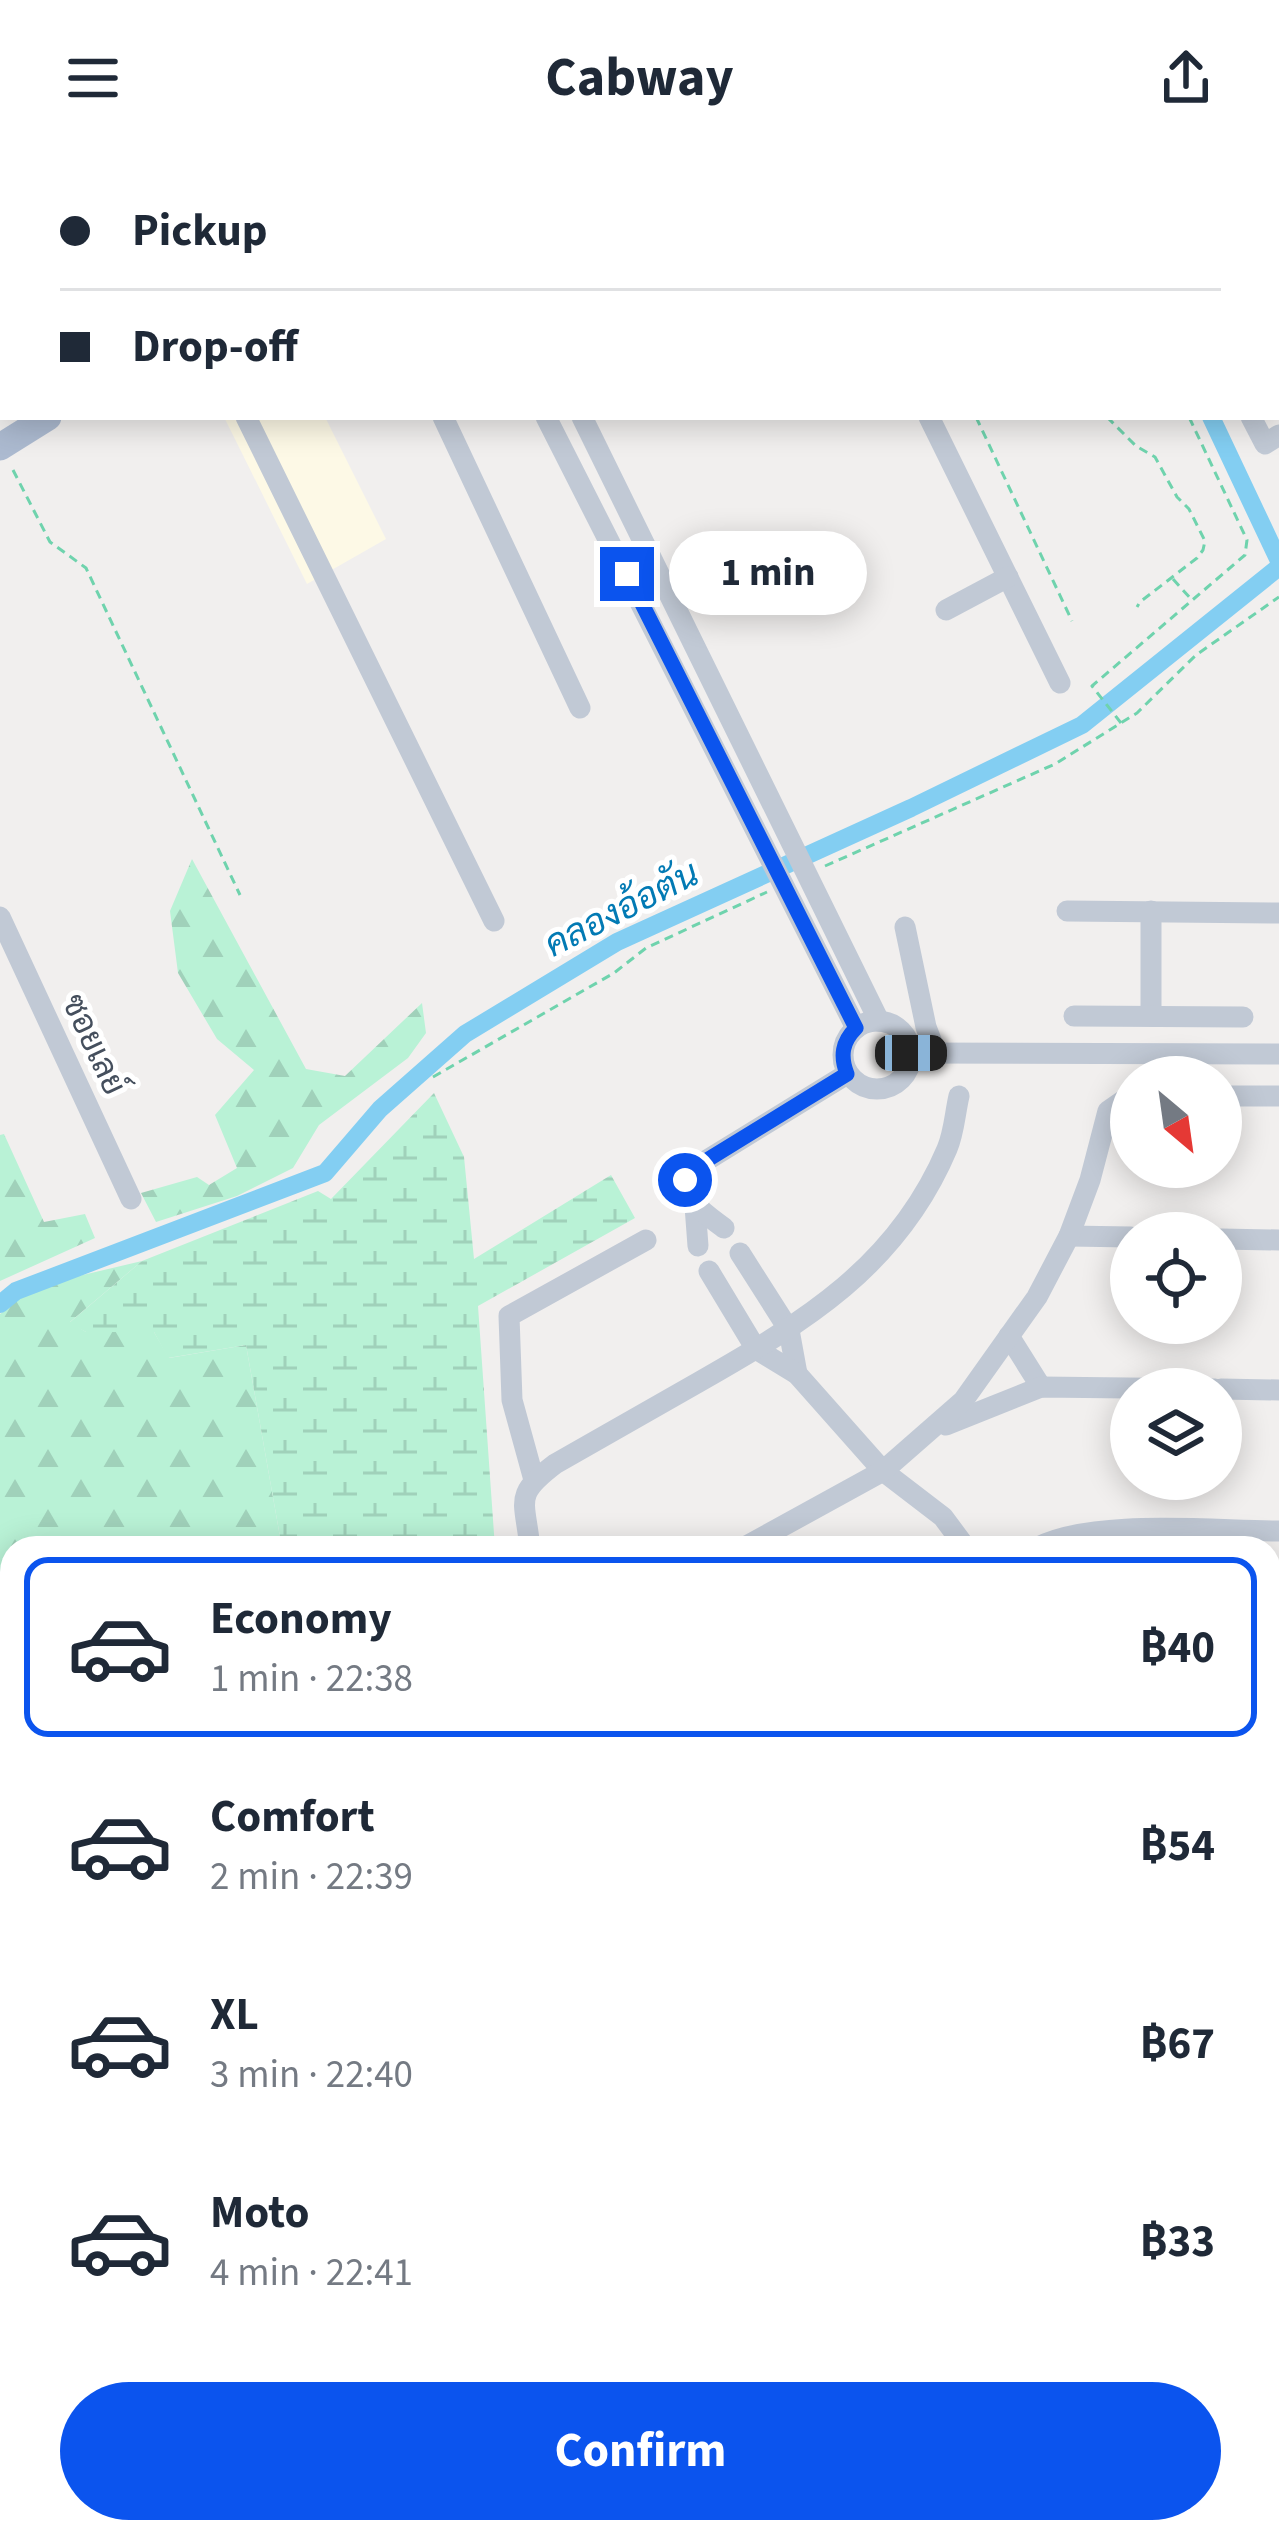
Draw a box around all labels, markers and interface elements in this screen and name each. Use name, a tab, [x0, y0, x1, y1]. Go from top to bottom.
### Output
text: Cabway	[545, 40, 734, 117]
icon: menu	[60, 45, 126, 111]
icon: share	[1153, 45, 1219, 111]
text: Pickup	[132, 199, 268, 263]
text: Drop-off	[132, 315, 298, 379]
callout: 1 min	[669, 532, 867, 616]
text: 1 min	[721, 545, 815, 601]
route end	[600, 547, 654, 601]
water label: คลองอ้อตัน	[536, 849, 708, 970]
street label: ซอยเลย์	[50, 986, 138, 1103]
car	[875, 1035, 947, 1071]
north arrow	[1110, 1056, 1242, 1188]
map controls	[1110, 1056, 1242, 1500]
route start	[658, 1153, 712, 1207]
button: locate	[1110, 1212, 1242, 1344]
button: layers	[1110, 1368, 1242, 1500]
text: Economy	[210, 1587, 392, 1651]
icon: car	[66, 1593, 174, 1701]
text: ฿40	[1140, 1616, 1215, 1680]
text: 1 min · 22:38	[210, 1651, 413, 1707]
text: Comfort	[210, 1785, 375, 1849]
icon: car	[66, 1791, 174, 1899]
text: ฿54	[1140, 1814, 1215, 1878]
text: 2 min · 22:39	[210, 1849, 413, 1905]
text: XL	[210, 1983, 259, 2047]
icon: car	[66, 1989, 174, 2097]
text: ฿67	[1140, 2012, 1215, 2076]
text: 3 min · 22:40	[210, 2047, 413, 2103]
text: Moto	[210, 2181, 309, 2245]
icon: car	[66, 2187, 174, 2295]
text: ฿33	[1140, 2210, 1215, 2274]
text: 4 min · 22:41	[210, 2245, 413, 2301]
button: Confirm	[60, 2382, 1221, 2520]

